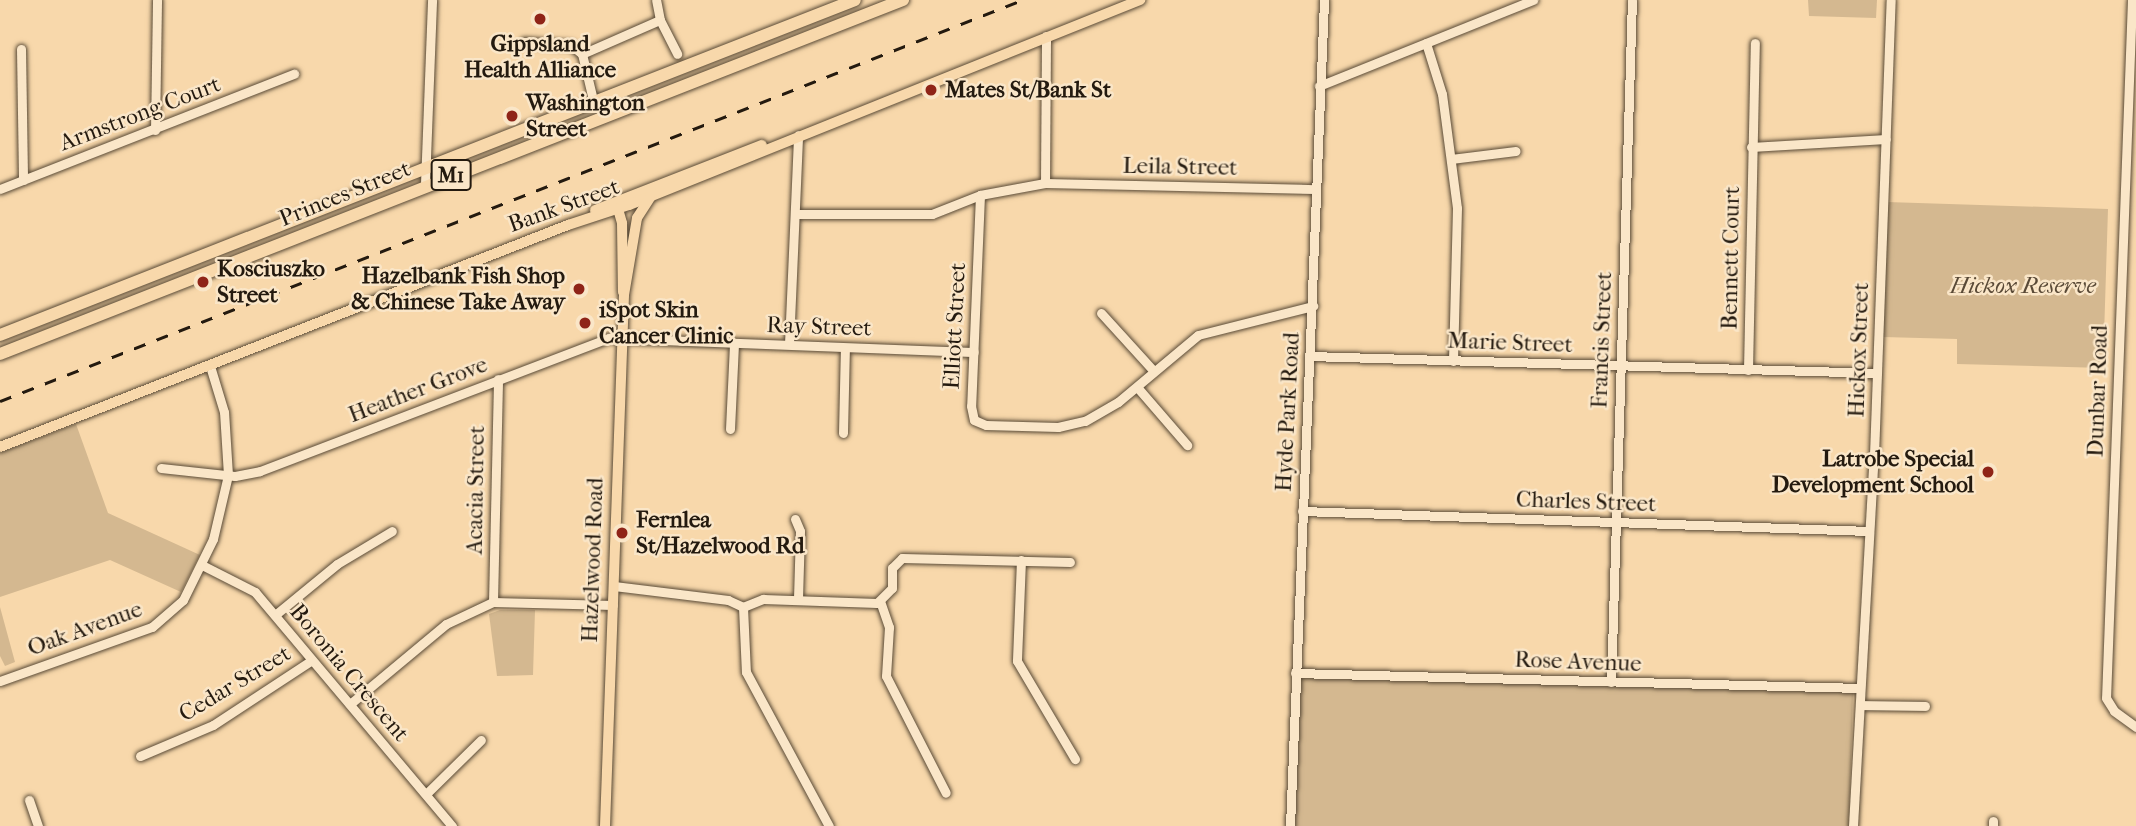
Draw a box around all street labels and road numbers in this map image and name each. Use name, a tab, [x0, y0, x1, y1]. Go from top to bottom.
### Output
street label: Armstrong Court	[56, 71, 224, 157]
street label: Leila Street	[1122, 152, 1238, 182]
street label: Princes Street	[275, 155, 415, 233]
road number: M1	[430, 158, 472, 192]
street label: Bank Street	[505, 173, 623, 239]
street label: Bennett Court	[1716, 186, 1746, 330]
street label: Elliott Street	[938, 262, 972, 390]
street label: Francis Street	[1586, 271, 1618, 409]
street label: Hickox Street	[1843, 282, 1875, 418]
street label: Ray Street	[766, 311, 872, 343]
street label: Dunbar Road	[2082, 324, 2114, 458]
street label: Marie Street	[1447, 327, 1573, 359]
street label: Hyde Park Road	[1270, 331, 1306, 493]
street label: Heather Grove	[345, 351, 491, 429]
street label: Acacia Street	[461, 425, 491, 555]
street label: Hazelwood Road	[576, 477, 610, 643]
street label: Charles Street	[1515, 486, 1657, 518]
street label: Oak Avenue	[24, 596, 146, 662]
street label: Boronia Crescent	[283, 599, 415, 747]
street label: Cedar Street	[174, 640, 296, 728]
street label: Rose Avenue	[1514, 646, 1642, 678]

